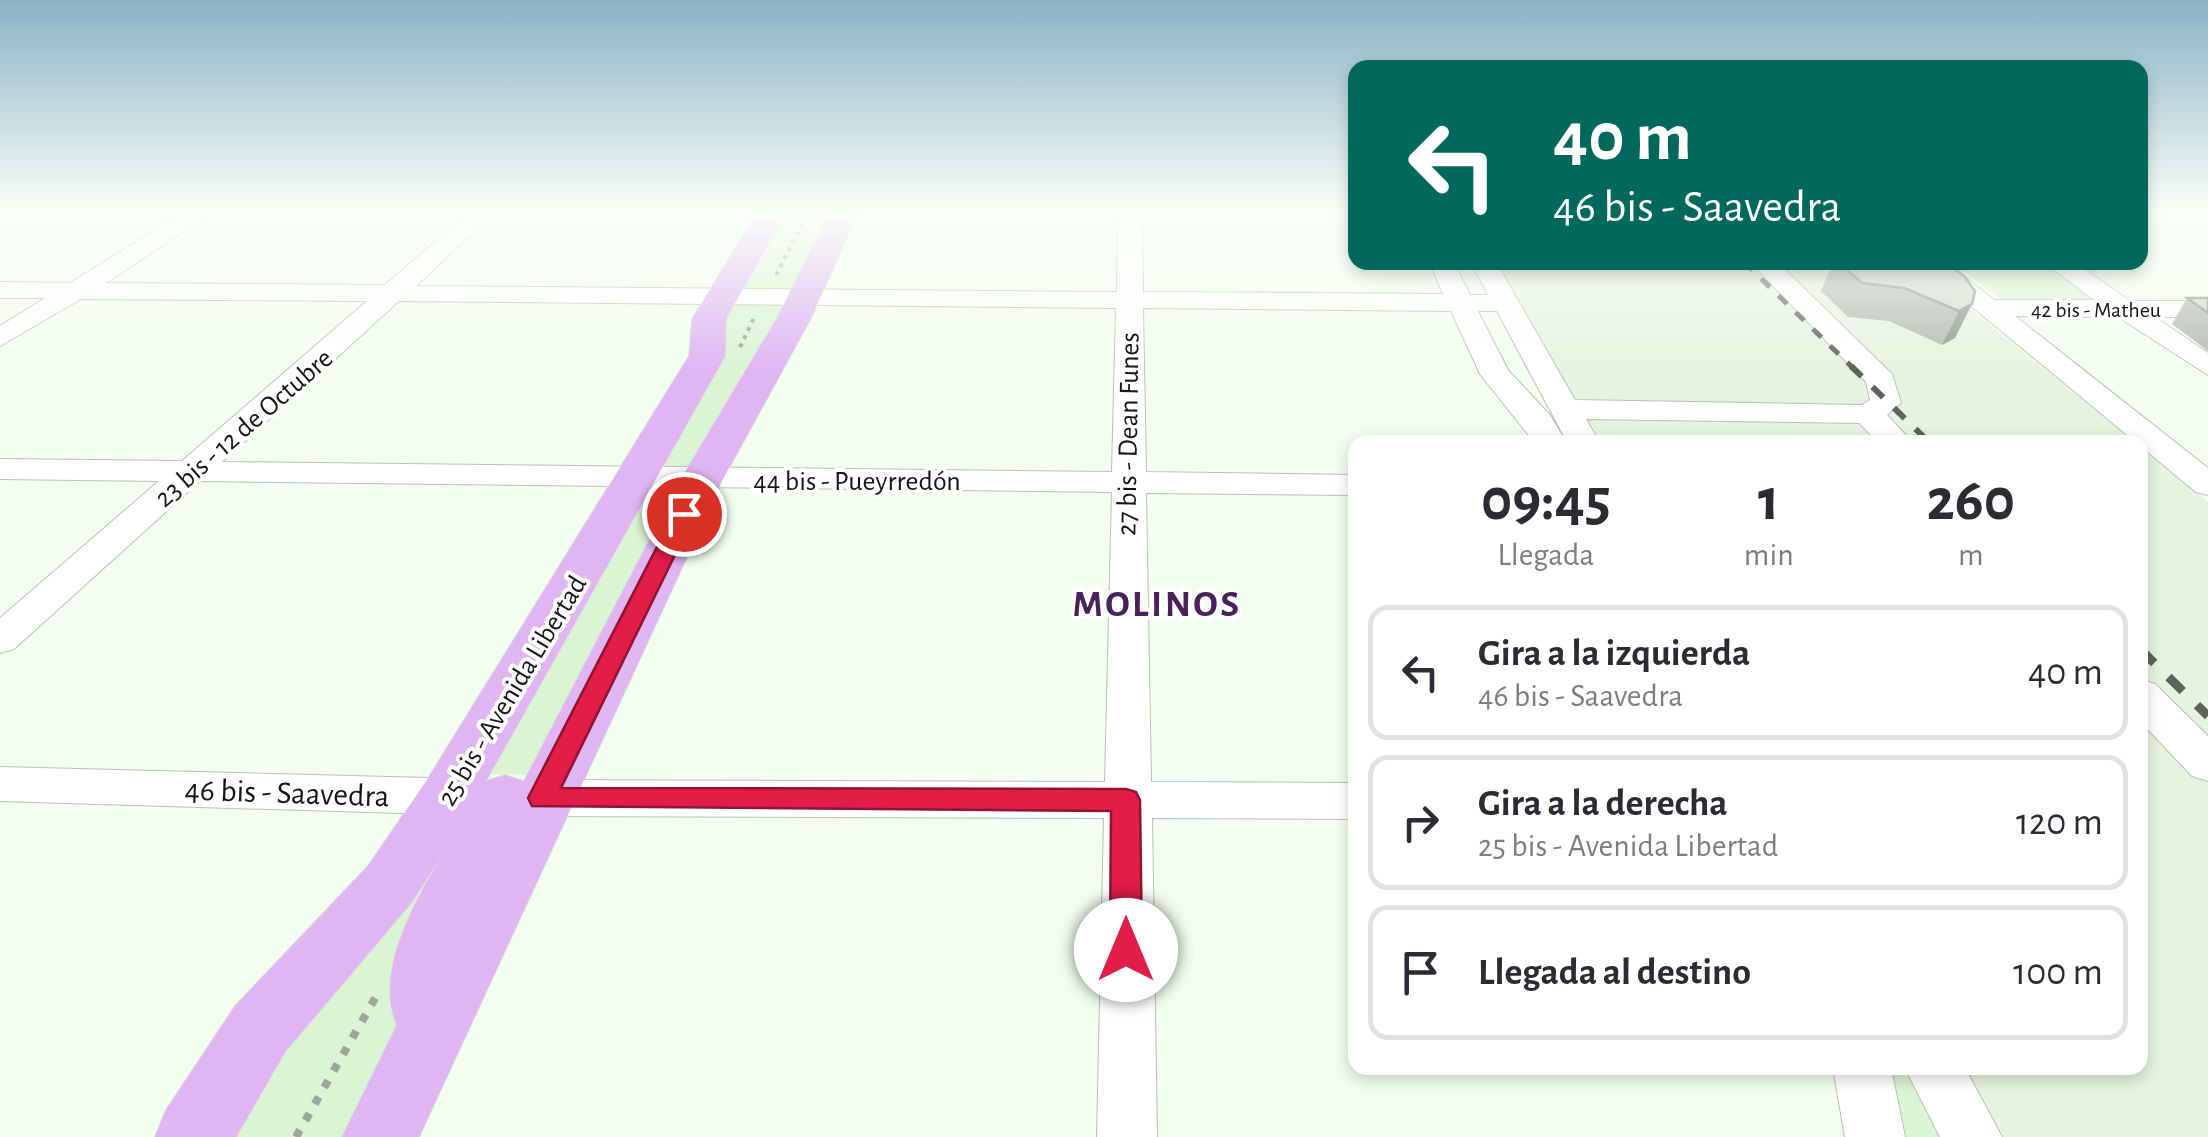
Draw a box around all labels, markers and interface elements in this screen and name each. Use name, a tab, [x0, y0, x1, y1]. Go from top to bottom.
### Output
icon: left	[1388, 100, 1518, 230]
text: 40 m	[1553, 103, 1692, 173]
text: 46 bis - Saavedra	[1553, 185, 1841, 230]
street label: 42 bis - Matheu	[2031, 299, 2161, 321]
street label: 27 bis - Dean Funes	[1113, 332, 1145, 536]
street label: 23 bis - 12 de Octubre	[150, 344, 338, 513]
street label: 44 bis - Pueyrredón	[753, 468, 961, 496]
text: 09:45	[1481, 471, 1611, 531]
text: 1	[1758, 471, 1780, 531]
text: 260	[1927, 471, 2015, 531]
pin	[642, 472, 727, 557]
icon: arrive	[657, 487, 712, 542]
text: Llegada	[1497, 539, 1594, 571]
text: min	[1744, 539, 1794, 571]
text: m	[1958, 539, 1984, 571]
street label: 25 bis - Avenida Libertad	[433, 571, 592, 811]
district label: MOLINOS	[1072, 586, 1242, 624]
text: Gira a la izquierda	[1478, 635, 1750, 673]
icon: left	[1393, 645, 1448, 700]
text: 40 m	[2028, 654, 2103, 692]
text: 46 bis - Saavedra	[1478, 680, 1683, 712]
street label: 46 bis - Saavedra	[184, 773, 390, 813]
text: Gira a la derecha	[1478, 785, 1728, 823]
icon: right	[1393, 795, 1448, 850]
text: 120 m	[2016, 804, 2103, 842]
text: 25 bis - Avenida Libertad	[1478, 830, 1778, 862]
position arrow	[1074, 898, 1178, 1002]
icon: arrive	[1393, 945, 1448, 1000]
text: Llegada al destino	[1478, 954, 1751, 992]
text: 100 m	[2013, 954, 2103, 992]

